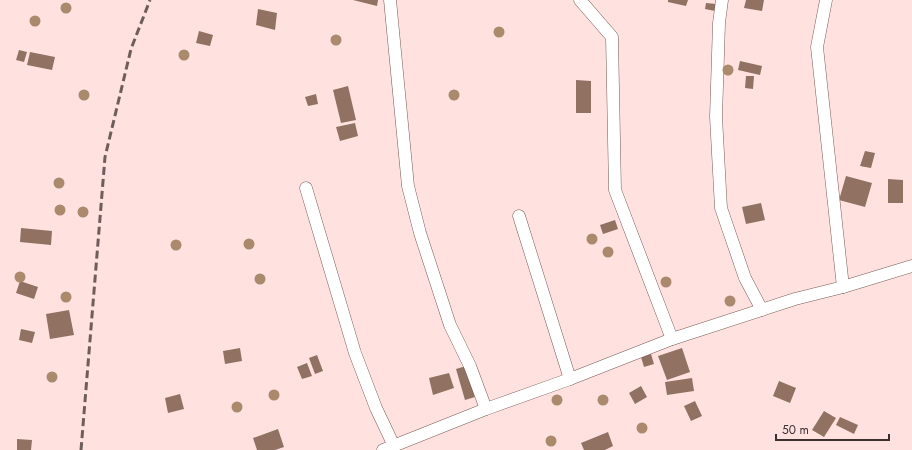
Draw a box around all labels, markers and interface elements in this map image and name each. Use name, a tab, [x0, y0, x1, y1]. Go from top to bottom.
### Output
scale bar	[776, 416, 889, 442]
text: 50 m	[782, 421, 809, 439]

